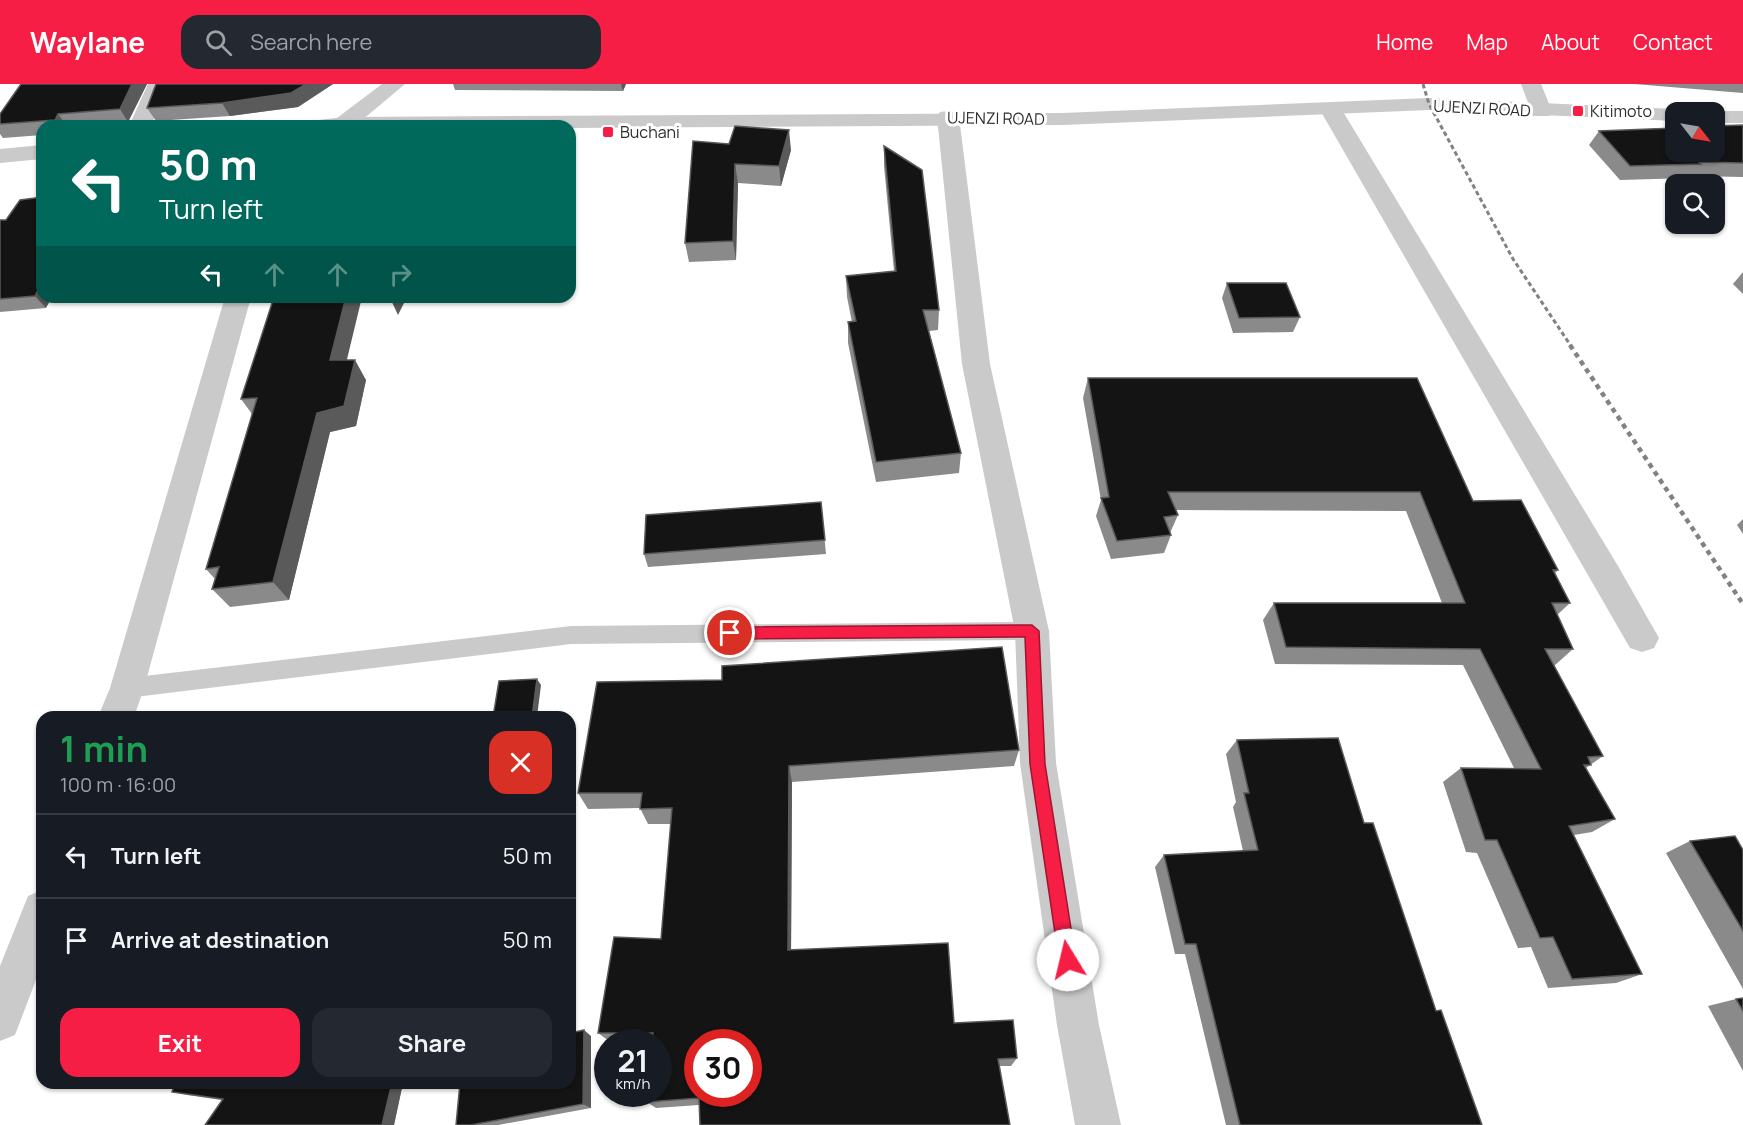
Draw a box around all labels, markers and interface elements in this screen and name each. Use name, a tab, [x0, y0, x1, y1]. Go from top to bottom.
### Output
search box	[181, 15, 601, 69]
text: Waylane	[30, 23, 145, 61]
icon: search	[202, 26, 235, 59]
text: Search here	[250, 27, 372, 57]
text: Home	[1376, 28, 1433, 56]
text: Map	[1466, 28, 1508, 56]
text: About	[1541, 28, 1600, 56]
text: Contact	[1633, 28, 1713, 56]
street label: UJENZI ROAD	[1433, 94, 1532, 122]
place label: Kitimoto	[1590, 100, 1652, 122]
north arrow	[1665, 102, 1725, 162]
map controls	[1665, 102, 1725, 234]
marker: Kitimoto	[1571, 104, 1585, 118]
street label: UJENZI ROAD	[947, 106, 1045, 130]
place label: Buchani	[620, 121, 680, 143]
marker: Buchani	[601, 125, 615, 139]
text: 50 m	[159, 135, 257, 193]
icon: left	[60, 144, 138, 222]
button: search	[1665, 174, 1725, 234]
text: Turn left	[159, 190, 263, 227]
icon: left	[195, 258, 228, 291]
icon: ahead	[258, 258, 291, 291]
icon: ahead	[321, 258, 354, 291]
icon: right	[384, 258, 417, 291]
pin	[704, 607, 755, 658]
icon: arrive	[713, 616, 746, 649]
text: 1 min	[60, 724, 148, 773]
button: close	[489, 731, 552, 794]
text: 100 m · 16:00	[60, 771, 176, 798]
icon: left	[60, 840, 93, 873]
text: Turn left	[111, 841, 201, 871]
text: 50 m	[503, 841, 552, 871]
icon: arrive	[60, 924, 93, 957]
text: Arrive at destination	[111, 925, 329, 955]
text: 50 m	[503, 925, 552, 955]
position arrow	[1036, 928, 1100, 992]
button: Exit	[60, 1008, 300, 1077]
button: Share	[312, 1008, 552, 1077]
speed limit sign: 30	[684, 1029, 762, 1107]
text: 21	[617, 1040, 649, 1081]
text: km/h	[616, 1073, 650, 1094]

